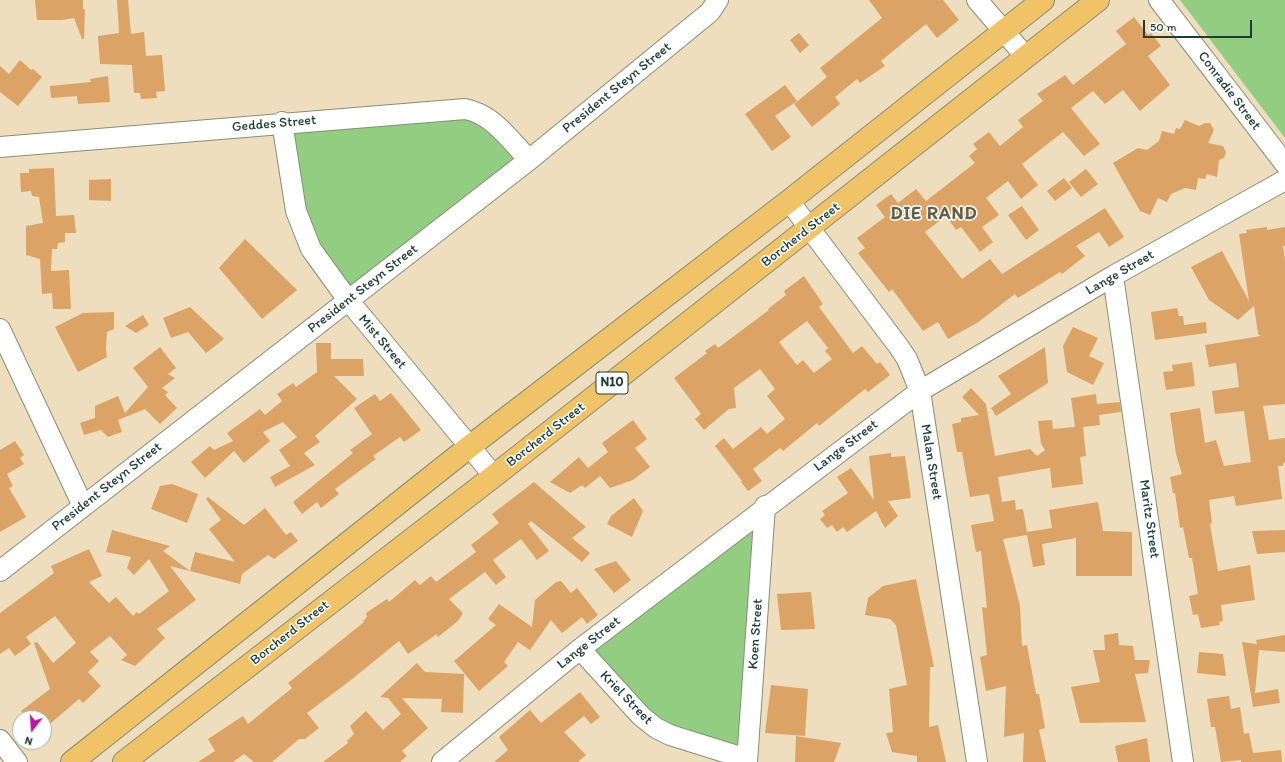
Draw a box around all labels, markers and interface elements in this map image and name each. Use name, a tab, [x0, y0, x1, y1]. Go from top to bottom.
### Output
scale bar	[1145, 12, 1254, 38]
text: 50 m	[1150, 20, 1176, 34]
street label: President Steyn Street	[559, 39, 675, 137]
street label: Conradie Street	[1194, 48, 1264, 134]
street label: Geddes Street	[231, 112, 317, 136]
street label: Borcherd Street	[758, 199, 844, 271]
district label: DIE RAND	[890, 203, 978, 225]
street label: President Steyn Street	[305, 241, 421, 337]
street label: Lange Street	[1083, 247, 1157, 299]
street label: Mist Street	[354, 311, 410, 373]
road number: N10	[596, 372, 628, 394]
street label: Borcherd Street	[503, 399, 589, 471]
street label: Lange Street	[811, 416, 881, 476]
street label: Malan Street	[917, 423, 945, 501]
street label: President Steyn Street	[49, 439, 165, 535]
street label: Maritz Street	[1135, 479, 1163, 559]
street label: Borcherd Street	[247, 597, 333, 669]
street label: Koen Street	[745, 598, 767, 670]
street label: Lange Street	[554, 613, 624, 673]
street label: Kriel Street	[596, 667, 656, 729]
north arrow	[12, 710, 52, 750]
text: N	[23, 734, 34, 748]

